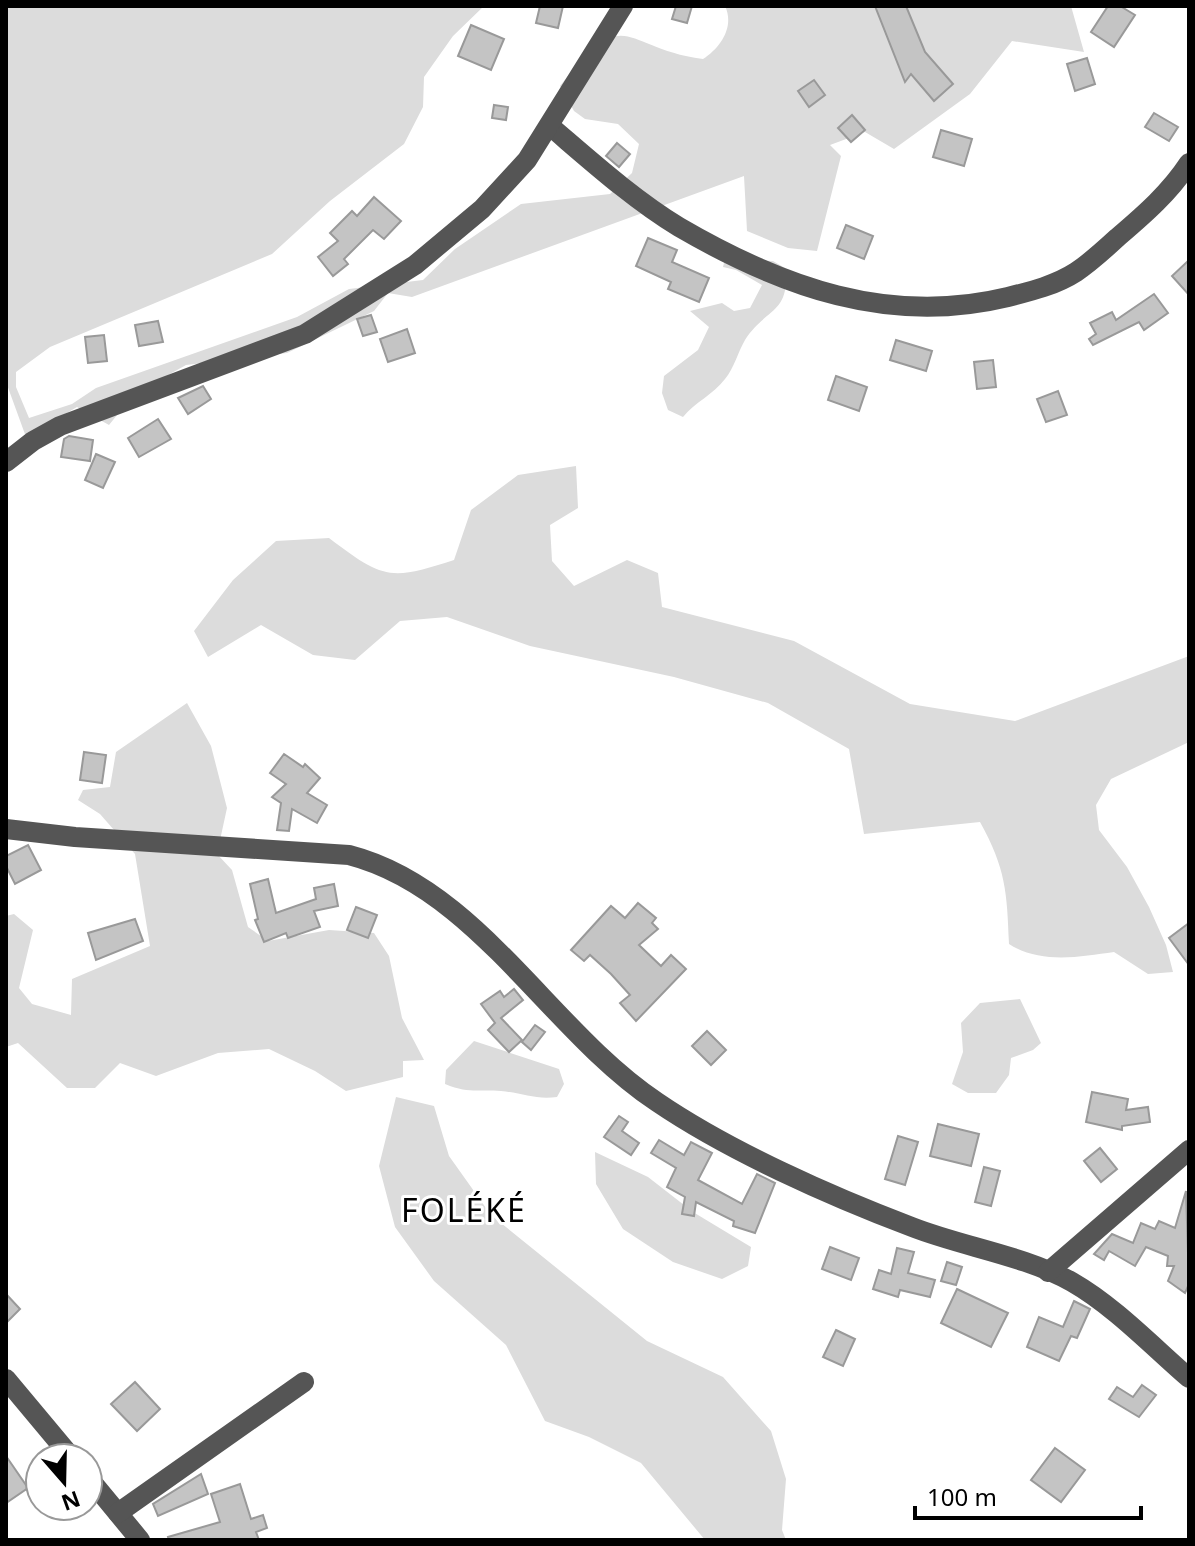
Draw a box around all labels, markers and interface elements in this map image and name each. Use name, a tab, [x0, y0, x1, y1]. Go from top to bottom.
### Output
district label: FOLÉKÉ	[401, 1188, 527, 1231]
north arrow	[24, 1442, 104, 1522]
scale bar	[915, 1470, 1141, 1520]
text: 100 m	[927, 1480, 997, 1513]
text: N	[58, 1485, 85, 1519]

